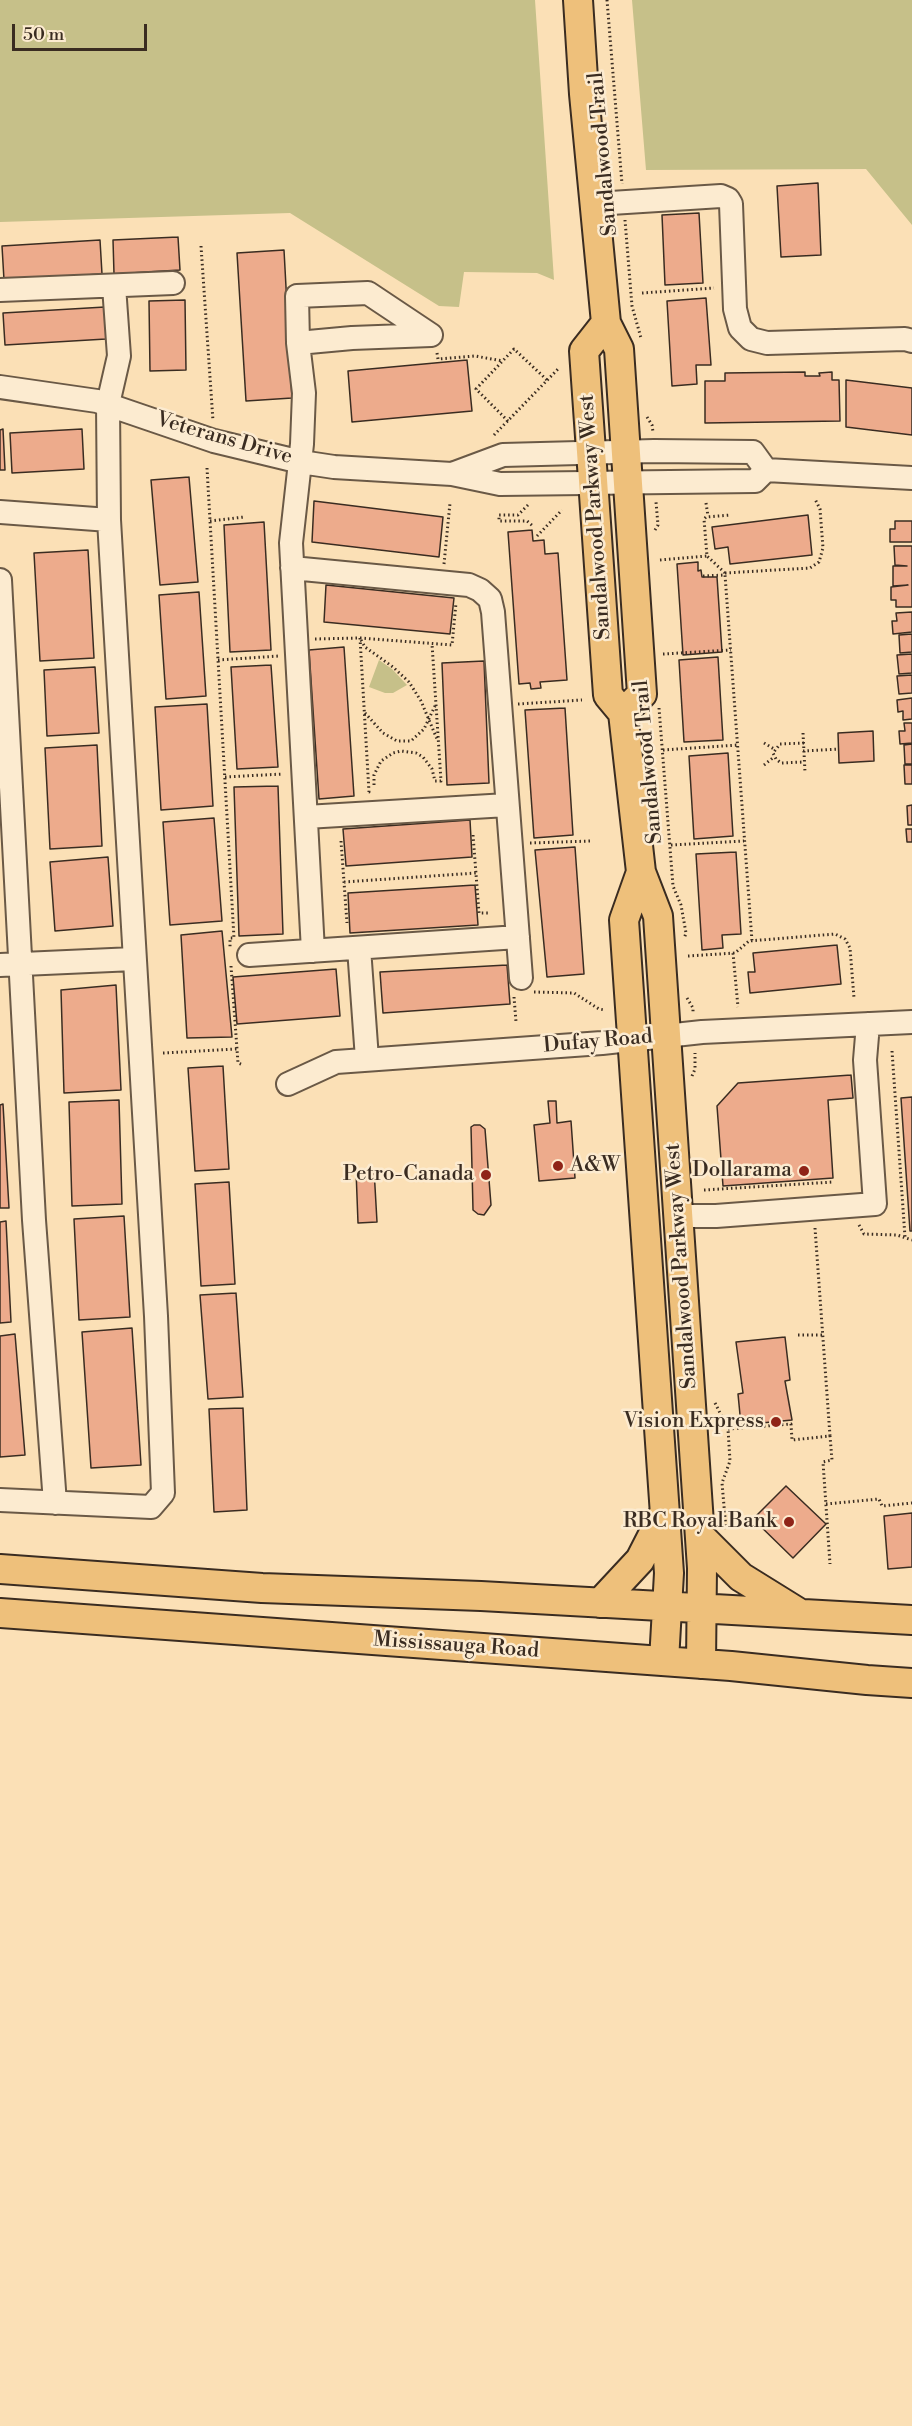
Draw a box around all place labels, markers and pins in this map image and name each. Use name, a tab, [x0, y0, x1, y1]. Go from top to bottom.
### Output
place label: A&W	[570, 1153, 620, 1179]
place label: Dollarama	[692, 1158, 792, 1184]
marker: A&W	[551, 1159, 565, 1173]
place label: Petro-Canada	[343, 1162, 474, 1188]
marker: Dollarama	[797, 1164, 811, 1178]
marker: Petro-Canada	[479, 1168, 493, 1182]
place label: Vision Express	[623, 1409, 764, 1435]
marker: Vision Express	[769, 1415, 783, 1429]
place label: RBC Royal Bank	[623, 1509, 777, 1535]
marker: RBC Royal Bank	[782, 1515, 796, 1529]

